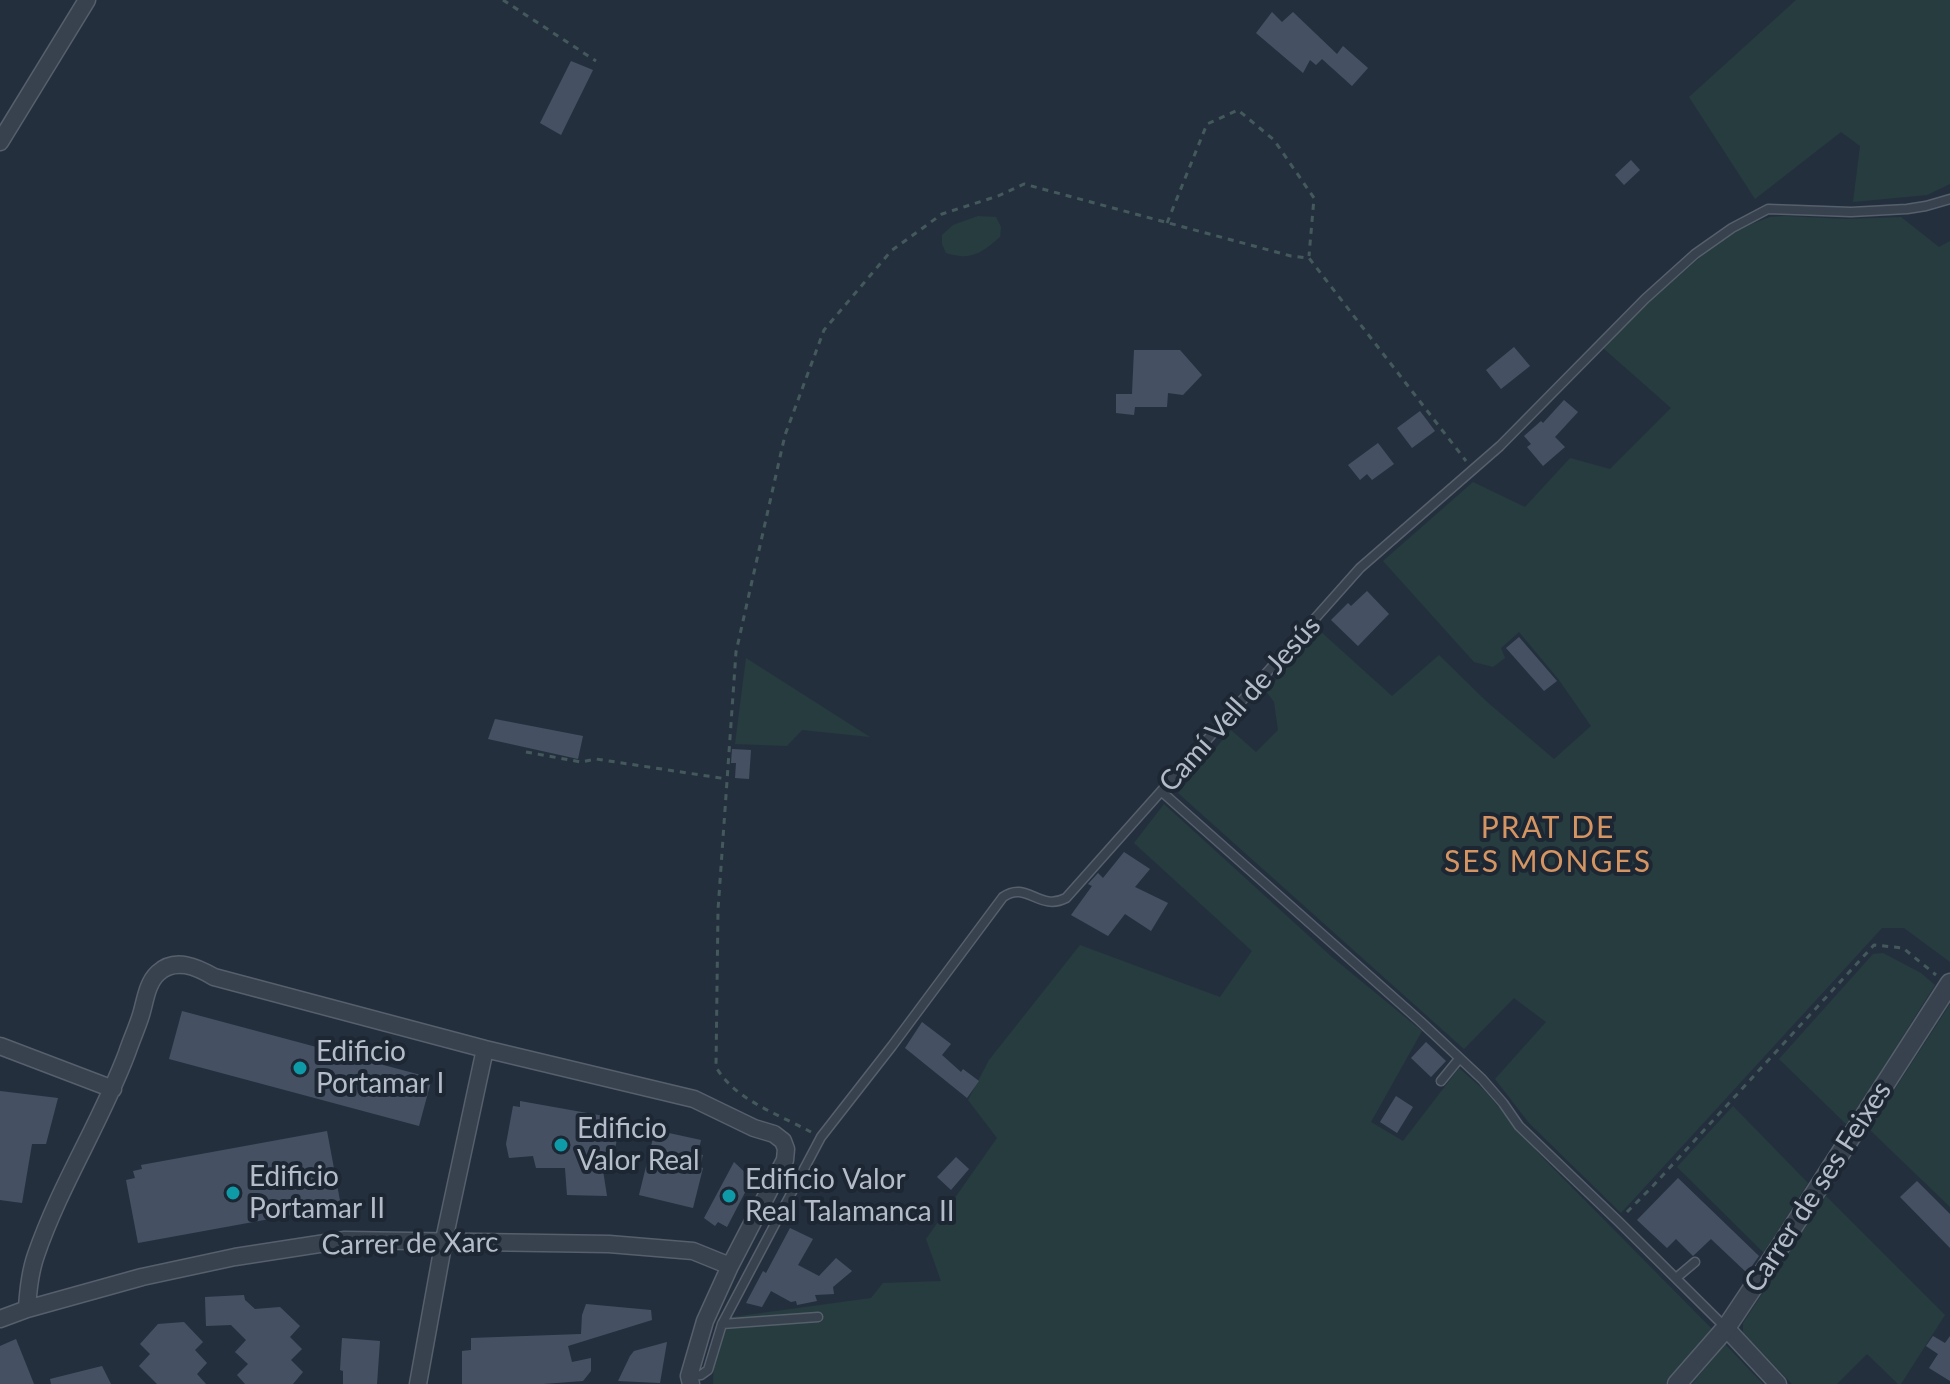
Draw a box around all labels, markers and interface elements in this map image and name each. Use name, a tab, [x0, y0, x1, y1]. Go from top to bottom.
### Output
street label: Camí Vell de Jesús	[1152, 609, 1328, 799]
district label: PRAT DE SES MONGES	[1444, 810, 1652, 880]
place label: Edificio Portamar I	[316, 1035, 444, 1101]
marker: Edificio Portamar I	[291, 1059, 309, 1077]
street label: Carrer de ses Feixes	[1737, 1075, 1899, 1299]
place label: Edificio Valor Real	[577, 1112, 700, 1178]
marker: Edificio Valor Real	[552, 1136, 570, 1154]
place label: Edificio Portamar II	[249, 1160, 385, 1226]
place label: Edificio Valor Real Talamanca II	[745, 1163, 955, 1229]
marker: Edificio Portamar II	[224, 1184, 242, 1202]
marker: Edificio Valor Real Talamanca II	[720, 1187, 738, 1205]
street label: Carrer de Xarc	[321, 1226, 499, 1262]

